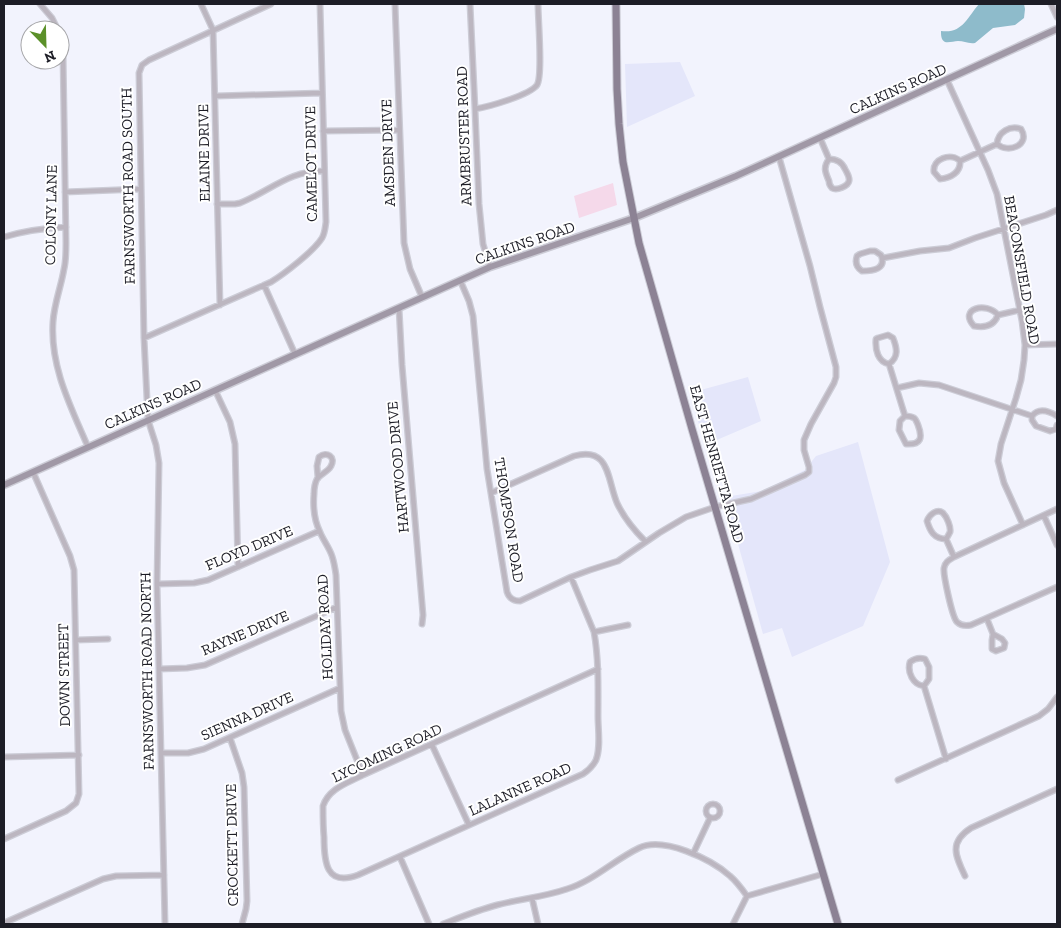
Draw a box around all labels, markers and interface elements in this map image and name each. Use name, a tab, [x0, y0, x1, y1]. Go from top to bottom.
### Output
north arrow	[20, 20, 70, 70]
text: N	[41, 47, 58, 67]
street label: CALKINS ROAD	[847, 60, 949, 118]
street label: ARMBRUSTER ROAD	[453, 66, 475, 206]
street label: FARNSWORTH ROAD SOUTH	[117, 87, 139, 285]
street label: AMSDEN DRIVE	[377, 99, 399, 207]
street label: ELAINE DRIVE	[194, 104, 214, 202]
street label: CAMELOT DRIVE	[301, 106, 321, 222]
street label: COLONY LANE	[41, 165, 61, 265]
street label: BEACONSFIELD ROAD	[1000, 194, 1044, 346]
street label: CALKINS ROAD	[473, 217, 577, 269]
street label: CALKINS ROAD	[102, 375, 204, 433]
street label: EAST HENRIETTA ROAD	[686, 383, 748, 545]
street label: HARTWOOD DRIVE	[383, 400, 413, 533]
street label: THOMPSON ROAD	[490, 456, 528, 584]
street label: FLOYD DRIVE	[203, 521, 296, 574]
street label: FARNSWORTH ROAD NORTH	[136, 572, 158, 770]
street label: HOLIDAY ROAD	[313, 574, 337, 680]
street label: RAYNE DRIVE	[199, 606, 292, 660]
street label: DOWN STREET	[54, 623, 74, 727]
street label: SIENNA DRIVE	[198, 688, 296, 744]
street label: LYCOMING ROAD	[329, 720, 445, 786]
street label: LALANNE ROAD	[466, 758, 574, 820]
street label: CROCKETT DRIVE	[222, 783, 242, 906]

